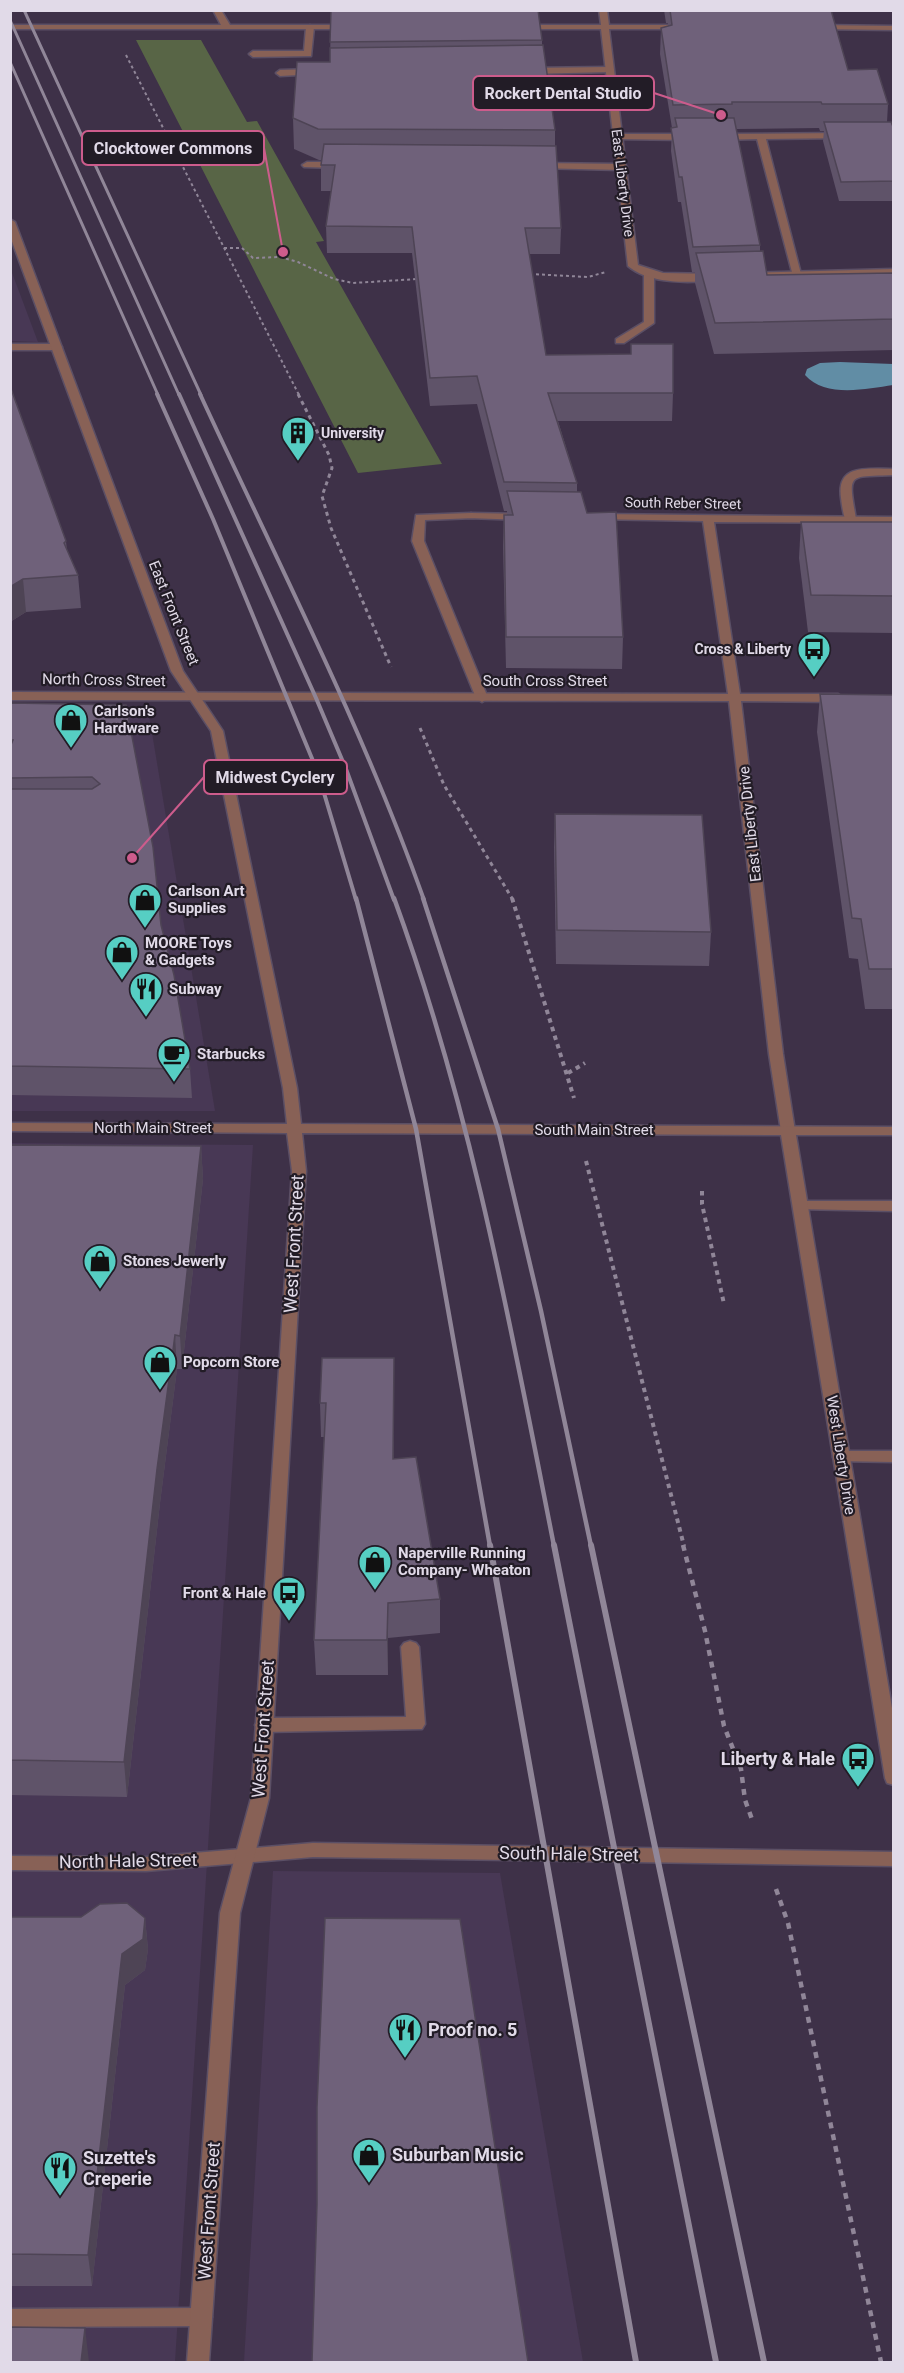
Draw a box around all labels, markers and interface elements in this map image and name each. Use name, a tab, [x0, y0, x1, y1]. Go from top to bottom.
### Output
callout: Rockert Dental Studio	[473, 76, 654, 110]
text: Rockert Dental Studio	[485, 84, 641, 103]
street label: East Liberty Drive	[608, 128, 638, 238]
callout: Clocktower Commons	[82, 131, 264, 165]
text: Clocktower Commons	[94, 139, 252, 158]
building icon: University	[280, 415, 316, 462]
place label: University	[321, 425, 385, 441]
street label: South Reber Street	[625, 494, 742, 512]
street label: East Front Street	[145, 558, 203, 668]
bus stop icon: Cross & Liberty	[796, 631, 832, 678]
place label: Cross & Liberty	[695, 641, 792, 657]
street label: North Cross Street	[42, 670, 166, 690]
street label: South Cross Street	[483, 672, 607, 690]
shop icon: Carlson's Hardware	[53, 702, 89, 749]
place label: Carlson's Hardware	[94, 702, 159, 737]
callout: Midwest Cyclery	[204, 760, 347, 794]
street label: East Liberty Drive	[735, 765, 765, 883]
text: Midwest Cyclery	[216, 768, 335, 787]
shop icon: Carlson Art Supplies	[127, 882, 163, 929]
place label: Carlson Art Supplies	[168, 882, 245, 917]
shop icon: MOORE Toys & Gadgets	[104, 934, 140, 981]
place label: MOORE Toys & Gadgets	[145, 934, 232, 969]
restaurant icon: Subway	[128, 971, 164, 1018]
place label: Subway	[169, 980, 222, 998]
cafe icon: Starbucks	[156, 1036, 192, 1083]
place label: Starbucks	[197, 1045, 265, 1063]
street label: North Main Street	[94, 1119, 212, 1137]
street label: South Main Street	[534, 1121, 654, 1139]
street label: West Front Street	[279, 1174, 308, 1314]
shop icon: Stones Jewerly	[82, 1243, 118, 1290]
place label: Stones Jewerly	[123, 1252, 227, 1270]
shop icon: Popcorn Store	[142, 1344, 178, 1391]
place label: Popcorn Store	[183, 1353, 279, 1371]
street label: West Liberty Drive	[823, 1394, 859, 1516]
shop icon: Naperville Running Company- Wheaton	[357, 1544, 393, 1591]
place label: Naperville Running Company- Wheaton	[398, 1544, 531, 1579]
bus stop icon: Front & Hale	[271, 1575, 307, 1622]
place label: Front & Hale	[183, 1584, 266, 1602]
street label: West Front Street	[247, 1659, 278, 1799]
bus stop icon: Liberty & Hale	[840, 1741, 876, 1788]
place label: Liberty & Hale	[721, 1748, 835, 1769]
street label: South Hale Street	[499, 1842, 639, 1865]
street label: North Hale Street	[59, 1849, 197, 1872]
restaurant icon: Proof no. 5	[387, 2012, 423, 2059]
place label: Proof no. 5	[428, 2019, 517, 2040]
shop icon: Suburban Music	[351, 2137, 387, 2184]
street label: West Front Street	[193, 2141, 224, 2281]
place label: Suburban Music	[392, 2144, 524, 2165]
place label: Suzette's Creperie	[83, 2147, 156, 2189]
restaurant icon: Suzette's Creperie	[42, 2150, 78, 2197]

